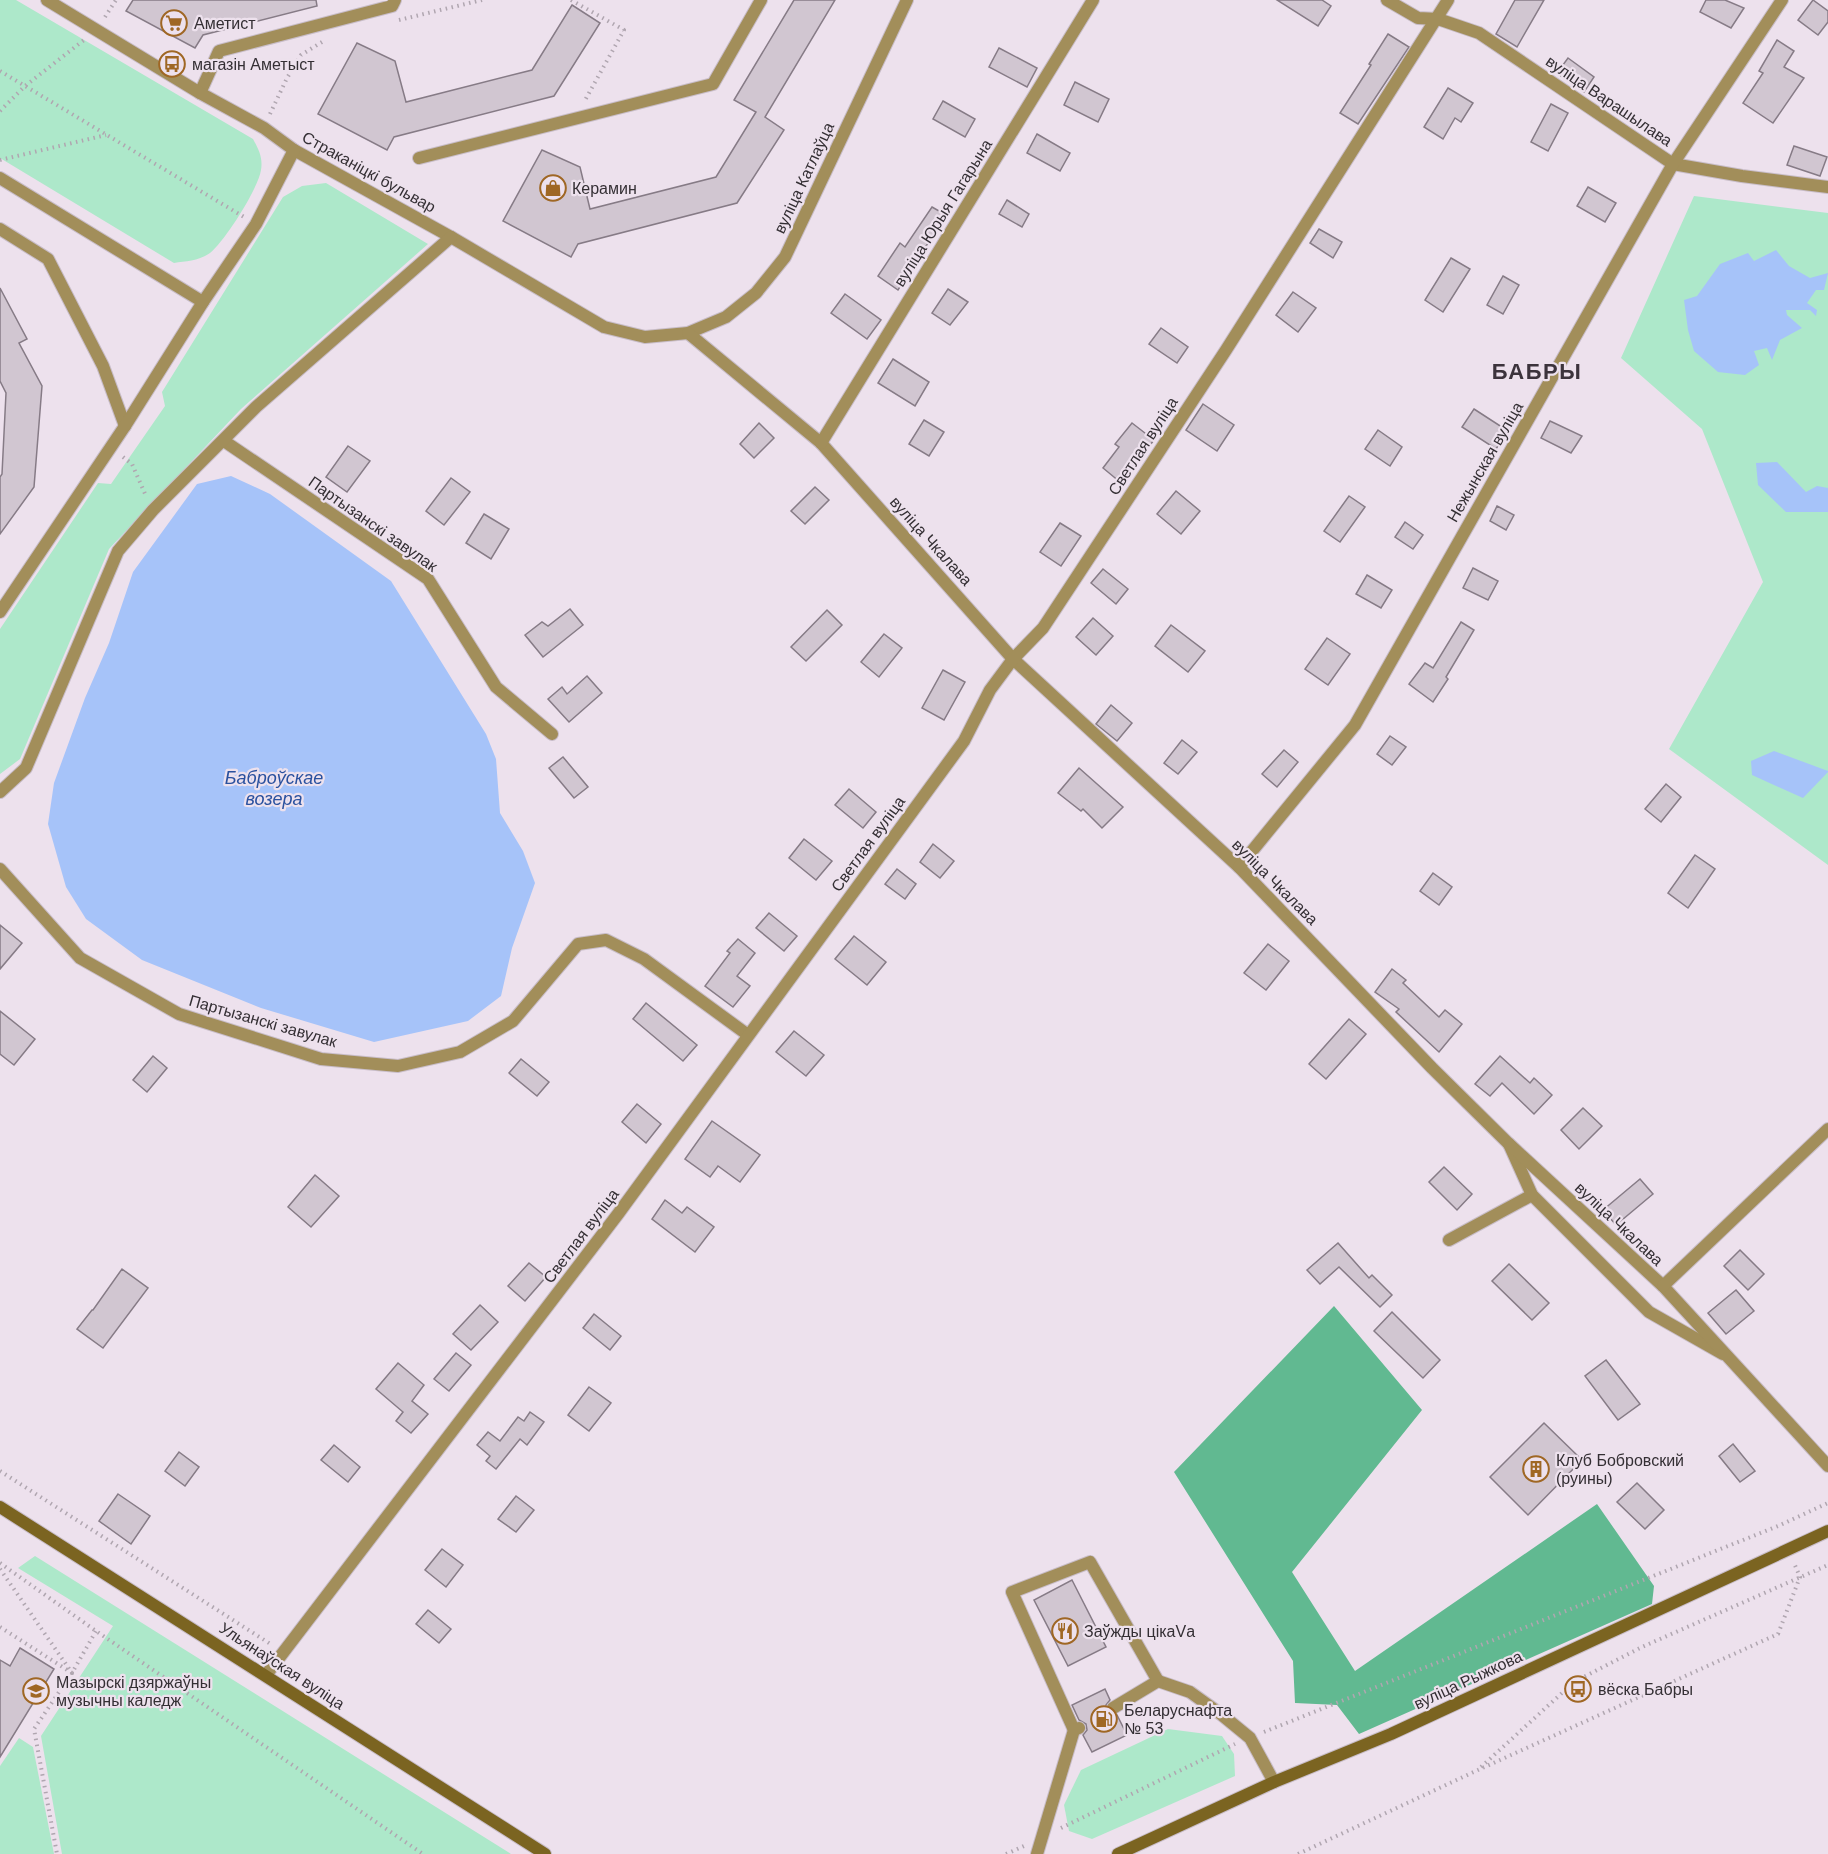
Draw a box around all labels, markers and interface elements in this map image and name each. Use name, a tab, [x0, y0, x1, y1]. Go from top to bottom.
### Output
supermarket icon: Аметист	[159, 8, 189, 38]
place label: Аметист	[194, 15, 256, 32]
bus stop icon: магазін Аметыст	[157, 49, 187, 79]
street label: вуліца Варашылава	[1543, 52, 1675, 150]
place label: магазін Аметыст	[192, 56, 315, 73]
street label: вуліца Катлаўца	[771, 120, 837, 236]
street label: Страканіцкі бульвар	[299, 128, 439, 216]
street label: вуліца Юрыя Гагарына	[891, 136, 995, 290]
shop icon: Керамин	[538, 173, 568, 203]
place label: Керамин	[572, 180, 637, 197]
district label: БАБРЫ	[1492, 359, 1582, 384]
street label: Светлая вуліца	[1105, 394, 1181, 498]
street label: Нежынская вуліца	[1444, 399, 1526, 525]
street label: Партызанскі завулак	[305, 473, 441, 575]
street label: вуліца Чкалава	[887, 493, 975, 589]
water label: Баброўскае возера	[225, 768, 323, 809]
street label: Светлая вуліца	[828, 793, 908, 895]
street label: вуліца Чкалава	[1229, 836, 1321, 928]
street label: Партызанскі завулак	[187, 992, 340, 1051]
street label: вуліца Чкалава	[1572, 1179, 1666, 1269]
street label: Светлая вуліца	[540, 1186, 622, 1286]
place label: Клуб Бобровский (руины)	[1556, 1452, 1684, 1487]
building icon: Клуб Бобровский (руины)	[1521, 1454, 1551, 1484]
restaurant icon: Заўжды цікаVа	[1050, 1616, 1080, 1646]
street label: Ульянаўская вуліца	[216, 1619, 348, 1713]
place label: Заўжды цікаVа	[1084, 1623, 1195, 1640]
street label: вуліца Рыжкова	[1411, 1647, 1525, 1713]
place label: Мазырскі дзяржаўны музычны каледж	[56, 1674, 211, 1709]
bus stop icon: вёска Бабры	[1563, 1674, 1593, 1704]
school or university icon: Мазырскі дзяржаўны музычны каледж	[21, 1676, 51, 1706]
place label: вёска Бабры	[1598, 1681, 1693, 1698]
place label: Беларуснафта № 53	[1124, 1702, 1232, 1737]
fuel station icon: Беларуснафта № 53	[1089, 1704, 1119, 1734]

